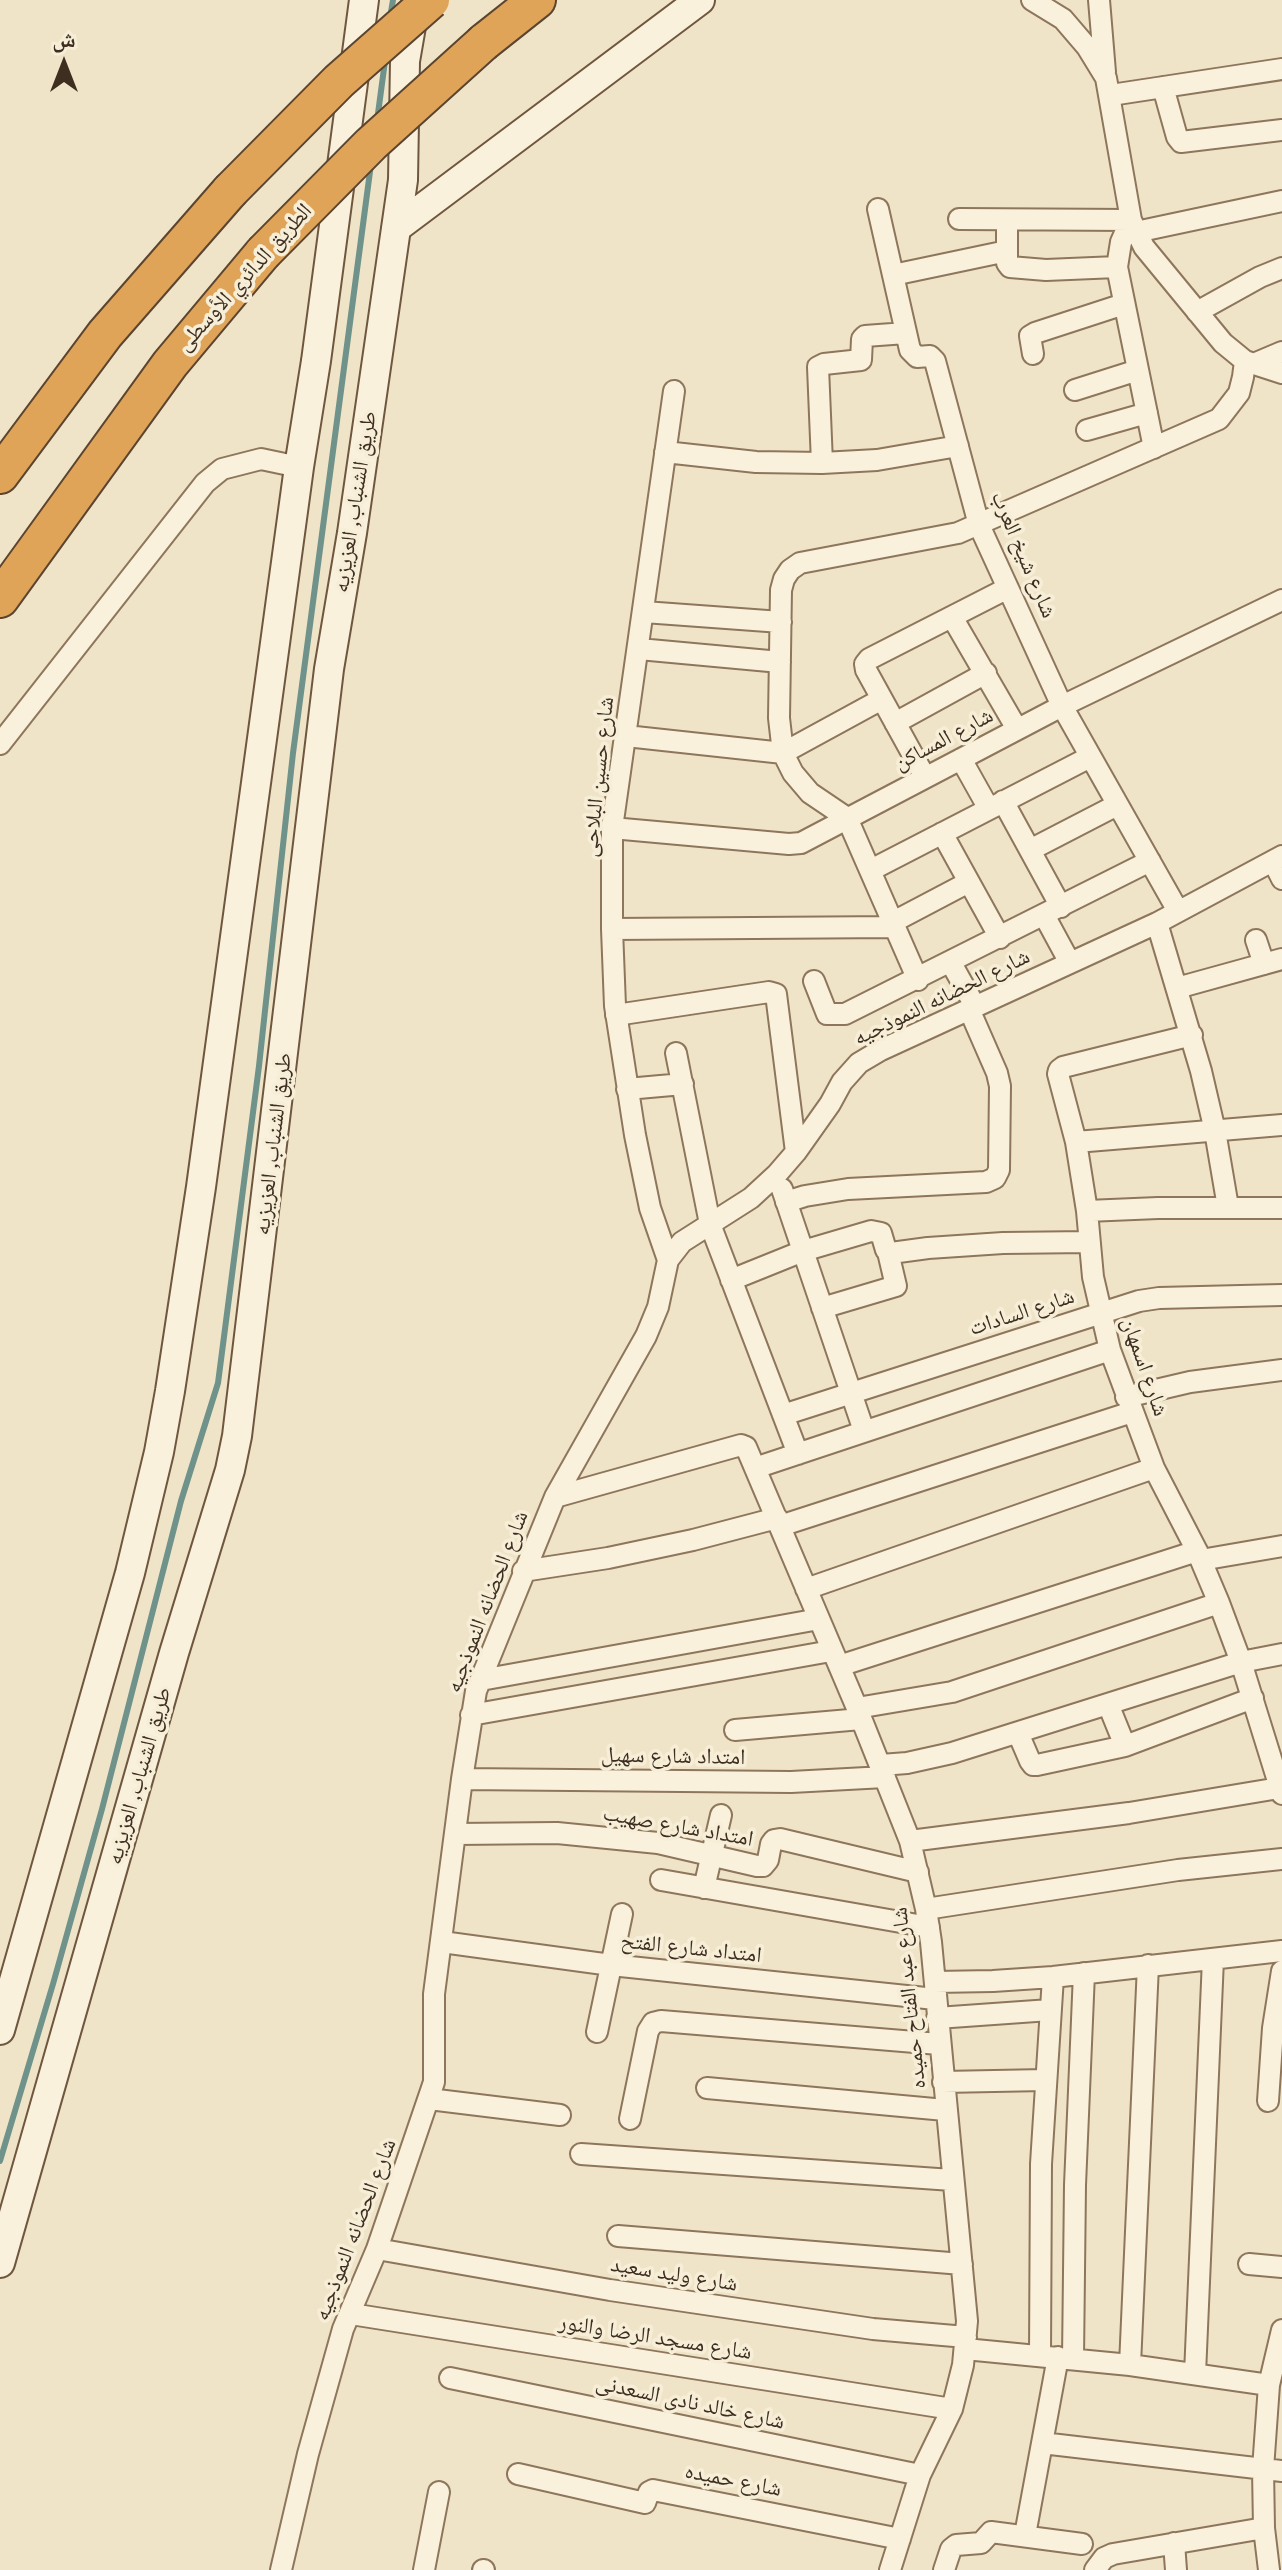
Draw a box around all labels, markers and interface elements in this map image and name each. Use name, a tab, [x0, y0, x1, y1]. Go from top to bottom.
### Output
north arrow	[24, 24, 104, 104]
text: ش	[52, 27, 76, 52]
street label: الطريق الدائري الأوسطى	[172, 199, 318, 357]
street label: طريق الشنباب, العزيزيه	[329, 409, 383, 595]
street label: شارع شيخ العرب	[985, 488, 1061, 622]
street label: شارع حسين البلاحى	[577, 696, 621, 858]
street label: شارع المساكن	[890, 703, 998, 777]
street label: شارع الحضانه النموذجيه	[850, 944, 1034, 1052]
street label: طريق الشنباب, العزيزيه	[250, 1051, 298, 1237]
street label: شارع السادات	[966, 1284, 1078, 1342]
street label: شارع اسمهان	[1115, 1314, 1173, 1420]
street label: شارع الحضانه النموذجيه	[441, 1507, 535, 1697]
street label: طريق الشنباب, العزيزيه	[102, 1684, 178, 1868]
street label: امتداد شارع سهيل	[600, 1743, 746, 1771]
street label: امتداد شارع صهيب	[601, 1801, 755, 1853]
street label: شارع عبد الفتاح حميده	[887, 1906, 933, 2090]
street label: امتداد شارع الفتح	[619, 1928, 763, 1970]
street label: شارع الحضانه النموذجيه	[309, 2135, 403, 2325]
street label: شارع وليد سعيد	[609, 2252, 739, 2298]
street label: شارع مسجد الرضا والنور	[557, 2310, 753, 2366]
street label: شارع خالد نادى السعدنى	[593, 2370, 787, 2436]
street label: شارع حميده	[683, 2459, 783, 2503]

